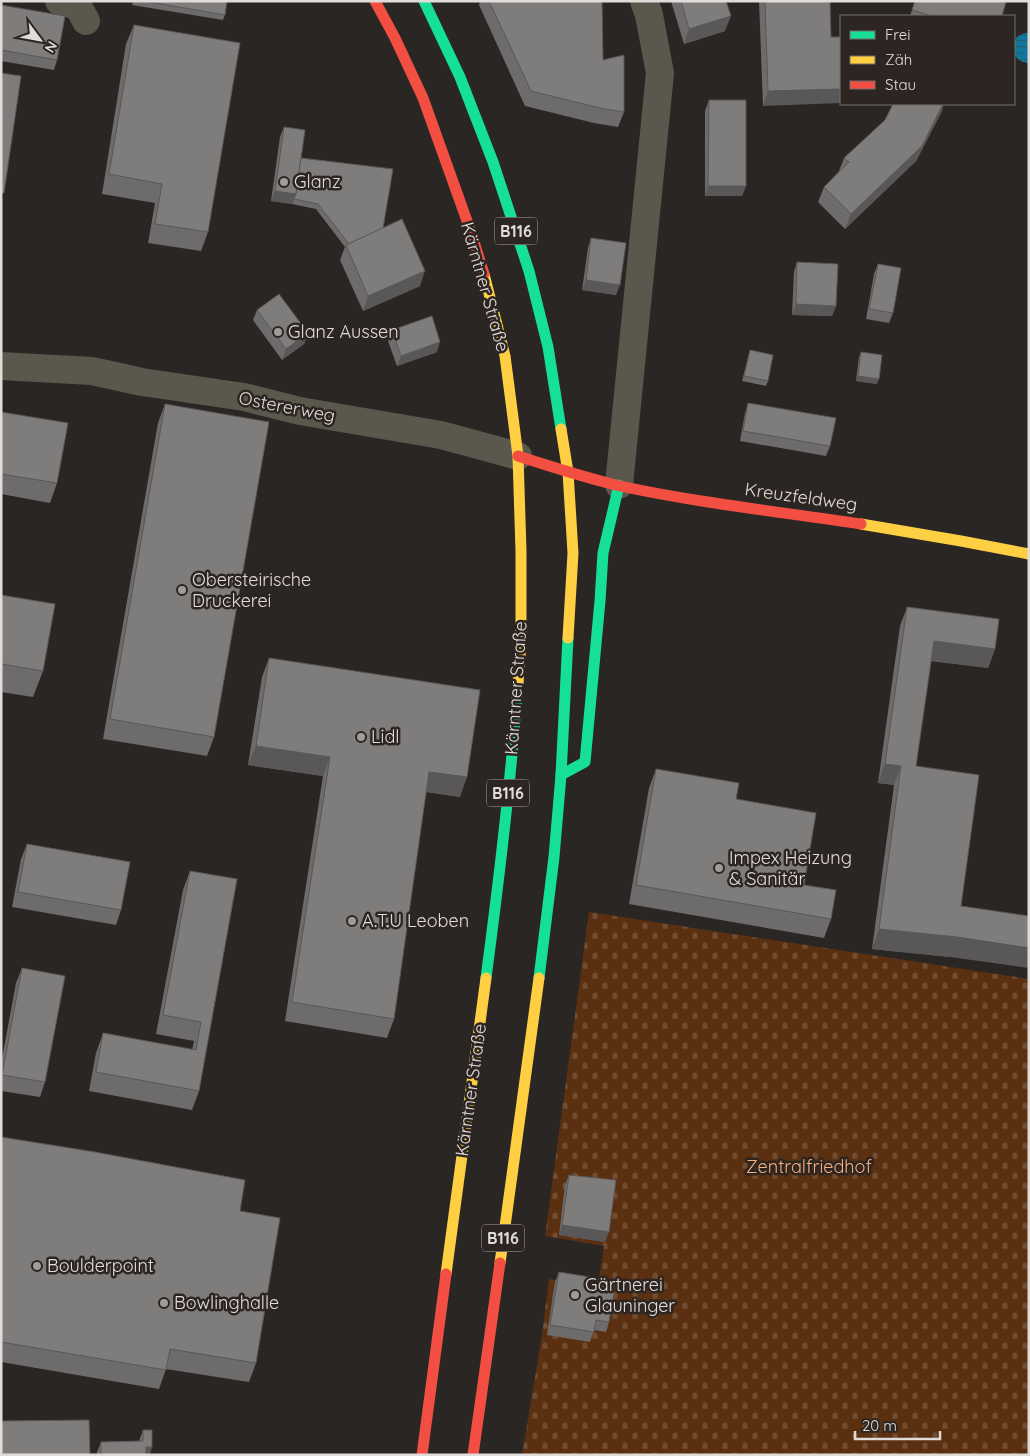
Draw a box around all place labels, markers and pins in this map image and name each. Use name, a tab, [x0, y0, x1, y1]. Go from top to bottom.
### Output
place label: Glanz	[294, 170, 341, 193]
marker: Glanz	[278, 176, 290, 188]
place label: Glanz Aussen	[288, 320, 399, 343]
marker: Glanz Aussen	[272, 326, 284, 338]
place label: Obersteirische Druckerei	[192, 568, 311, 612]
marker: Obersteirische Druckerei	[176, 584, 188, 596]
place label: Lidl	[371, 725, 399, 748]
marker: Lidl	[355, 731, 367, 743]
place label: Impex Heizung & Sanitär	[729, 846, 852, 890]
marker: Impex Heizung & Sanitär	[713, 862, 725, 874]
place label: A.T.U Leoben	[362, 909, 469, 932]
marker: A.T.U Leoben	[346, 915, 358, 927]
place label: Boulderpoint	[47, 1254, 154, 1277]
marker: Boulderpoint	[31, 1260, 43, 1272]
place label: Gärtnerei Glauninger	[585, 1273, 675, 1317]
marker: Gärtnerei Glauninger	[569, 1289, 581, 1301]
place label: Bowlinghalle	[174, 1291, 279, 1314]
marker: Bowlinghalle	[158, 1297, 170, 1309]

